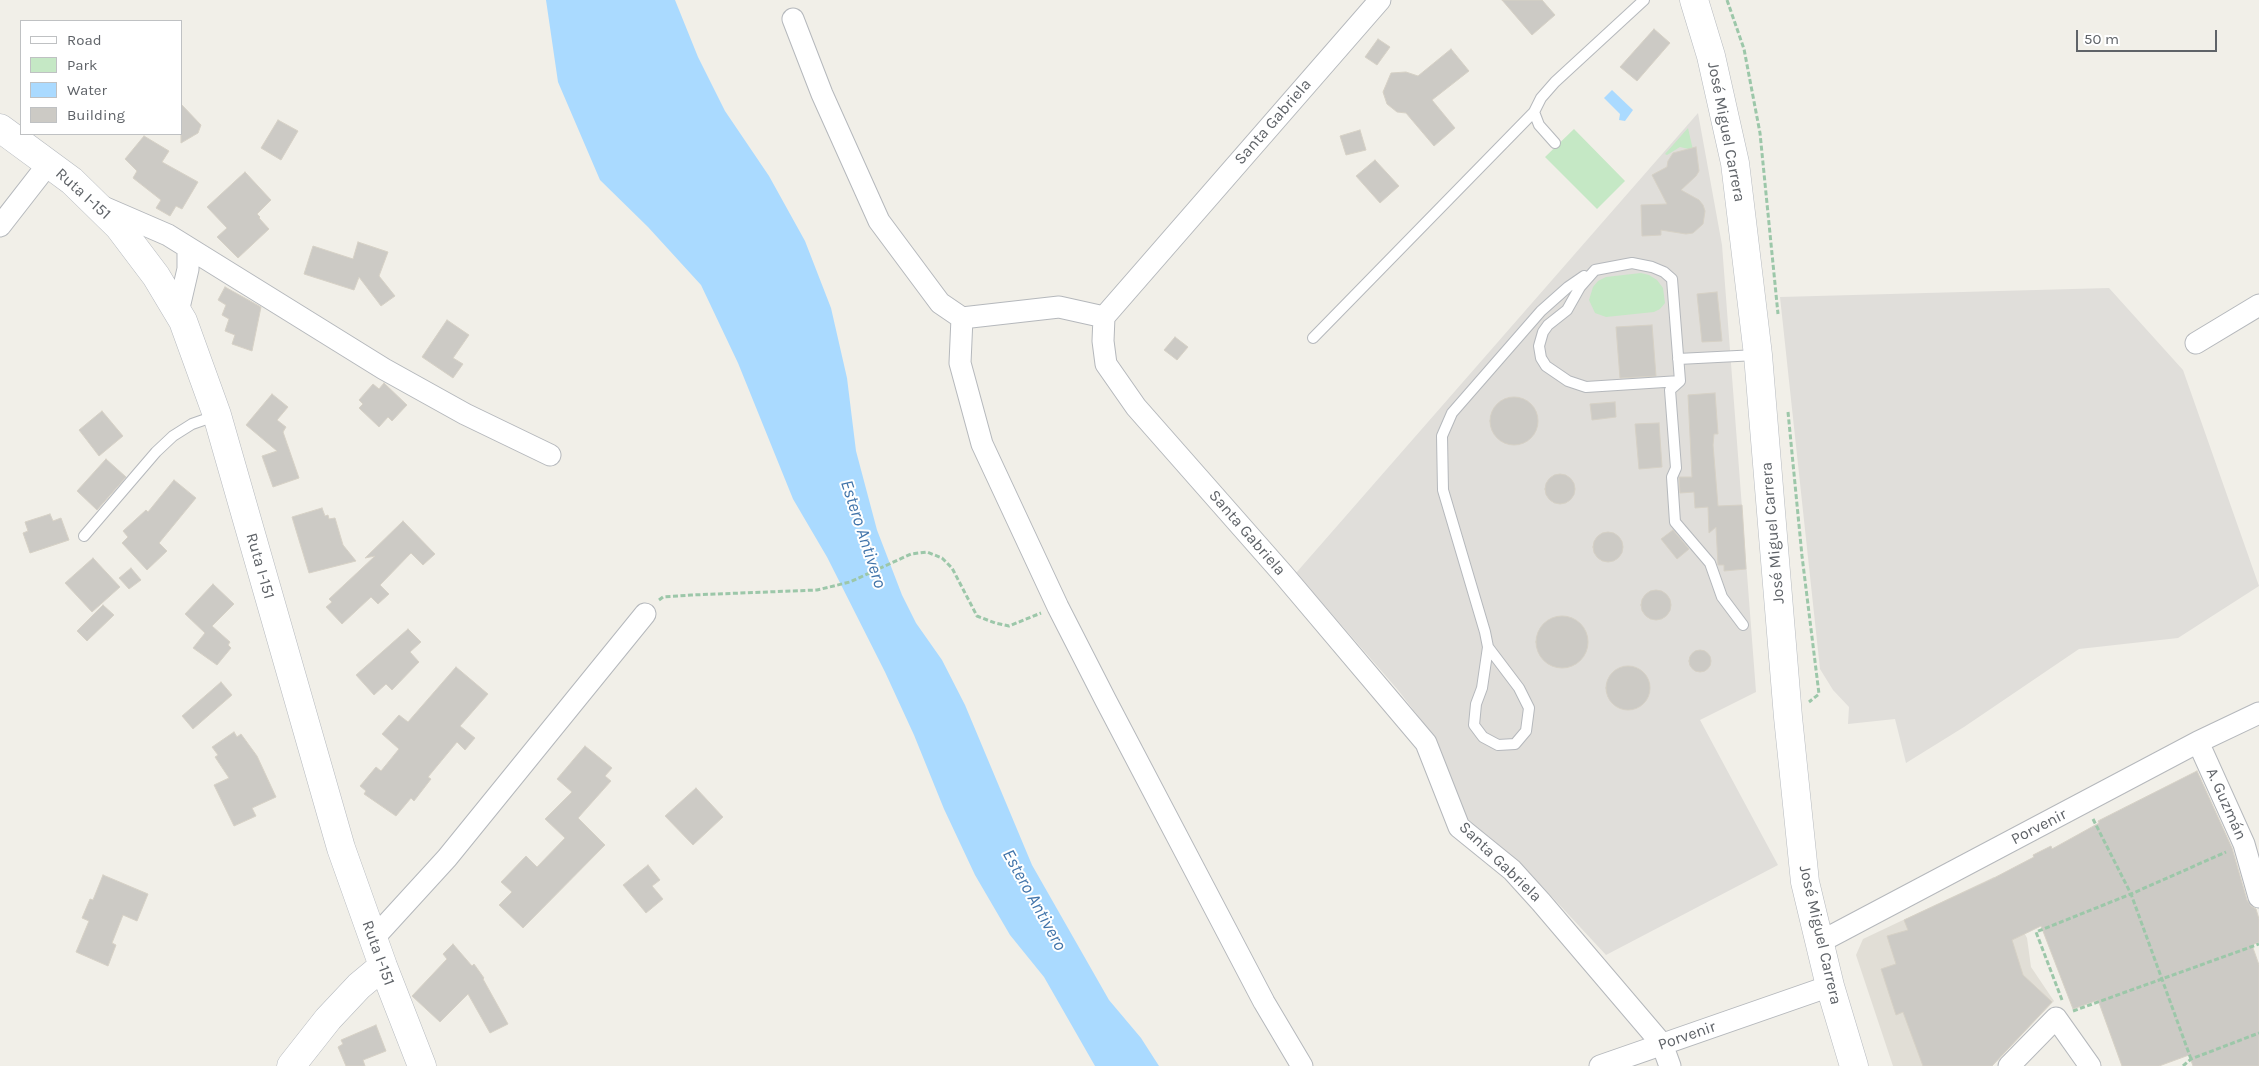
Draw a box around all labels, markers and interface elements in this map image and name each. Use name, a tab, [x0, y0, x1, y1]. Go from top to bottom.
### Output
legend	[20, 20, 182, 135]
scale bar	[2079, 20, 2220, 52]
text: 50 m	[2084, 30, 2119, 48]
text: Road	[67, 31, 102, 49]
text: Park	[67, 56, 97, 74]
street label: José Miguel Carrera	[1703, 60, 1749, 204]
street label: Santa Gabriela	[1231, 75, 1315, 169]
text: Water	[67, 81, 107, 99]
text: Building	[67, 106, 125, 124]
street label: Ruta I-151	[51, 164, 115, 224]
street label: José Miguel Carrera	[1757, 461, 1789, 605]
water label: Estero Antivero	[835, 477, 891, 591]
street label: Santa Gabriela	[1205, 486, 1289, 580]
street label: Ruta I-151	[241, 531, 279, 601]
street label: A. Guzmán	[2202, 765, 2250, 843]
street label: Porvenir	[2008, 805, 2070, 849]
street label: Santa Gabriela	[1455, 818, 1545, 906]
water label: Estero Antivero	[997, 846, 1071, 954]
street label: José Miguel Carrera	[1795, 864, 1845, 1006]
street label: Ruta I-151	[357, 918, 399, 988]
street label: Porvenir	[1656, 1017, 1718, 1055]

